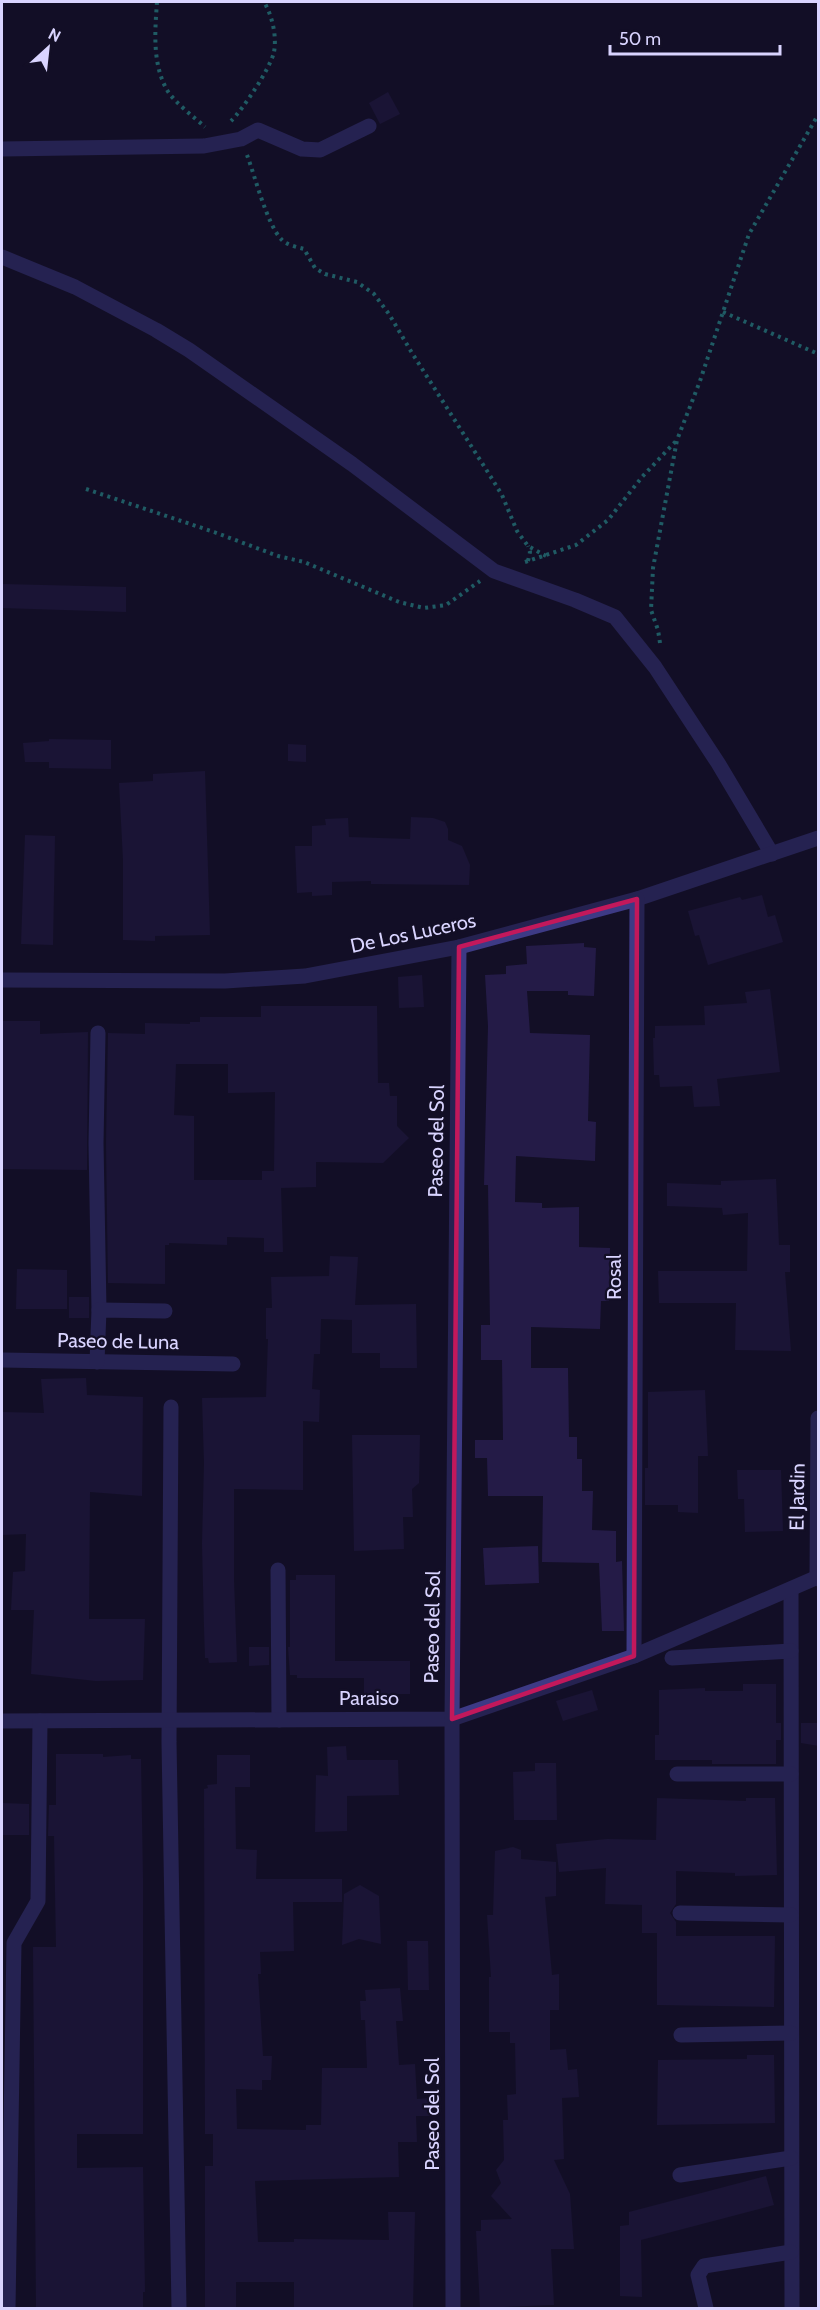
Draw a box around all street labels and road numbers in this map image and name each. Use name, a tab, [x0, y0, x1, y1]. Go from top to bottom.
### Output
street label: De Los Luceros	[348, 908, 478, 958]
street label: Paseo del Sol	[423, 1084, 449, 1198]
street label: Rosal	[602, 1254, 626, 1300]
street label: Paseo de Luna	[57, 1328, 179, 1354]
street label: El Jardin	[784, 1463, 810, 1531]
street label: Paseo del Sol	[419, 1570, 445, 1684]
street label: Paraiso	[339, 1686, 399, 1710]
street label: Paseo del Sol	[420, 2057, 444, 2170]

